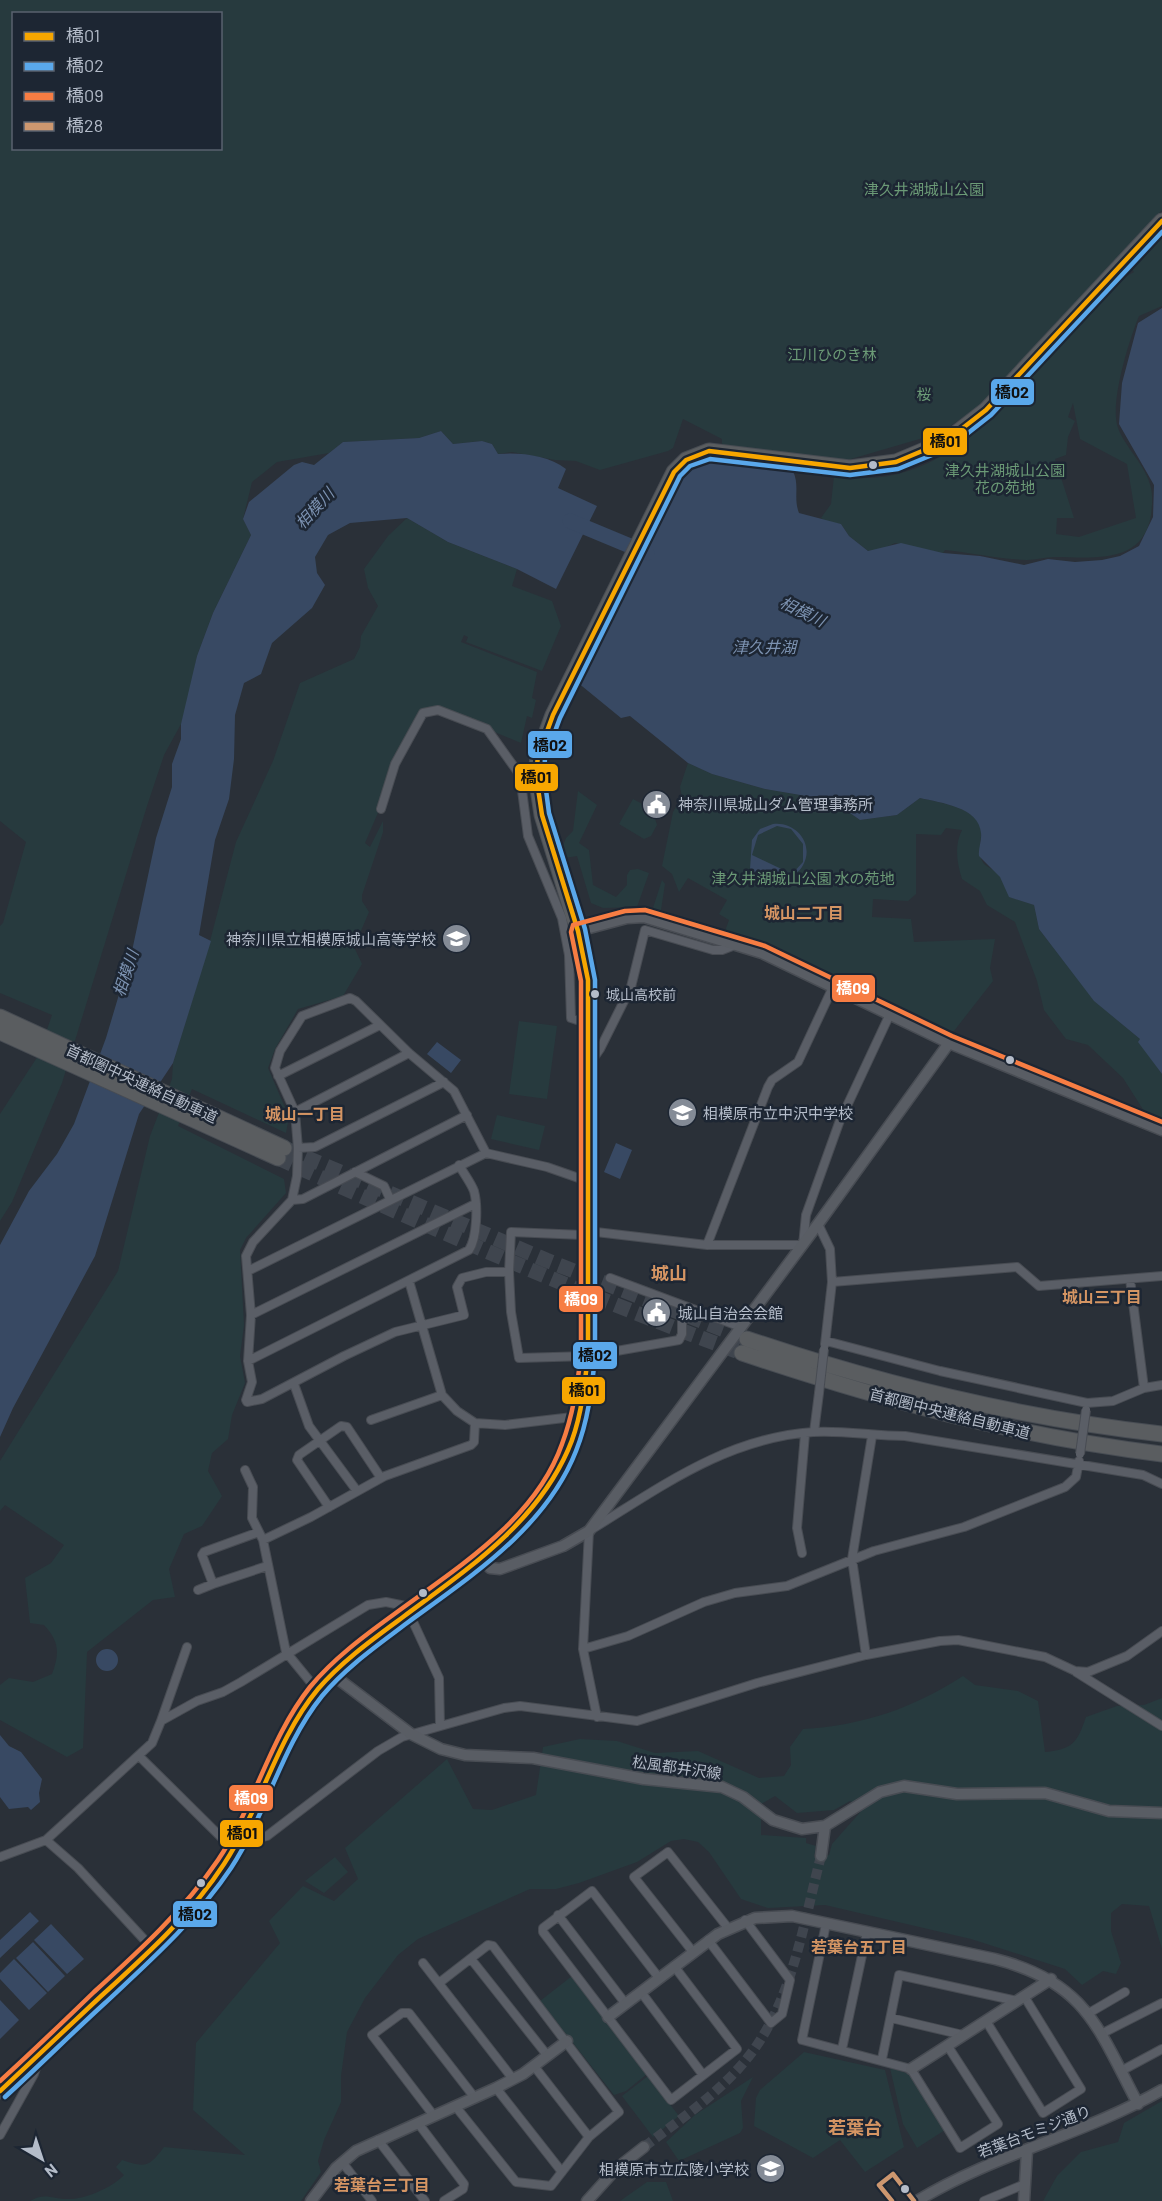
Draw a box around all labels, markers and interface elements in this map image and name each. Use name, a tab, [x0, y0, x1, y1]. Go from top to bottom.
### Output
legend	[12, 12, 222, 150]
text: 橋01	[66, 24, 100, 46]
text: 橋02	[66, 54, 104, 76]
text: 橋09	[66, 84, 104, 106]
text: 橋28	[66, 114, 103, 136]
park label: 津久井湖城山公園	[864, 180, 984, 198]
park label: 江川ひのき林	[787, 345, 877, 363]
line badge: 橋02	[990, 378, 1035, 406]
text: 橋02	[995, 382, 1029, 401]
park label: 桜	[916, 385, 932, 403]
line badge: 橋01	[922, 427, 968, 456]
text: 橋01	[930, 431, 960, 450]
unlabelled marker	[867, 459, 879, 471]
park label: 津久井湖城山公園 花の苑地	[945, 461, 1065, 496]
water label: 相模川	[291, 483, 339, 532]
water label: 相模川	[777, 592, 831, 631]
water label: 津久井湖	[732, 637, 799, 656]
line badge: 橋02	[527, 730, 573, 759]
text: 橋02	[533, 735, 567, 754]
line badge: 橋01	[514, 763, 559, 792]
text: 橋01	[521, 767, 551, 786]
public building icon: 神奈川県城山ダム管理事務所	[641, 788, 673, 820]
place label: 神奈川県城山ダム管理事務所	[678, 795, 873, 813]
park label: 津久井湖城山公園 水の苑地	[711, 869, 895, 887]
district label: 城山二丁目	[764, 903, 844, 922]
school or university icon: 神奈川県立相模原城山高等学校	[441, 923, 473, 955]
place label: 神奈川県立相模原城山高等学校	[226, 930, 436, 948]
water label: 相模川	[109, 945, 142, 999]
line badge: 橋09	[831, 974, 876, 1003]
text: 橋09	[836, 978, 870, 997]
place label: 城山高校前	[606, 986, 676, 1003]
marker: 城山高校前	[589, 988, 601, 1000]
street label: 首都圏中央連絡自動車道	[63, 1040, 221, 1126]
unlabelled marker	[1004, 1054, 1016, 1066]
school or university icon: 相模原市立中沢中学校	[666, 1097, 698, 1129]
district label: 城山一丁目	[265, 1104, 345, 1123]
place label: 相模原市立中沢中学校	[703, 1104, 853, 1122]
district label: 城山	[651, 1262, 687, 1284]
line badge: 橋09	[558, 1285, 604, 1313]
district label: 城山三丁目	[1062, 1287, 1142, 1306]
text: 橋09	[564, 1289, 598, 1308]
public building icon: 城山自治会会館	[641, 1297, 673, 1329]
place label: 城山自治会会館	[678, 1304, 783, 1322]
line badge: 橋02	[572, 1341, 618, 1370]
text: 橋02	[578, 1345, 612, 1364]
line badge: 橋01	[561, 1376, 606, 1405]
text: 橋01	[569, 1380, 599, 1399]
street label: 首都圏中央連絡自動車道	[868, 1384, 1032, 1442]
unlabelled marker	[417, 1587, 429, 1599]
street label: 松風都井沢線	[631, 1752, 723, 1782]
line badge: 橋09	[228, 1784, 274, 1812]
text: 橋09	[234, 1788, 268, 1807]
line badge: 橋01	[219, 1819, 264, 1848]
text: 橋01	[227, 1823, 257, 1842]
unlabelled marker	[195, 1877, 207, 1889]
line badge: 橋02	[172, 1900, 218, 1928]
text: 橋02	[178, 1904, 212, 1923]
district label: 若葉台五丁目	[811, 1937, 907, 1956]
street label: 若葉台モミジ通り	[975, 2101, 1093, 2161]
district label: 若葉台	[828, 2116, 882, 2138]
north arrow	[12, 2129, 72, 2189]
school or university icon: 相模原市立広陵小学校	[754, 2153, 786, 2185]
text: N	[42, 2160, 62, 2182]
place label: 相模原市立広陵小学校	[599, 2160, 749, 2178]
district label: 若葉台三丁目	[334, 2175, 430, 2194]
unlabelled marker	[899, 2183, 911, 2195]

